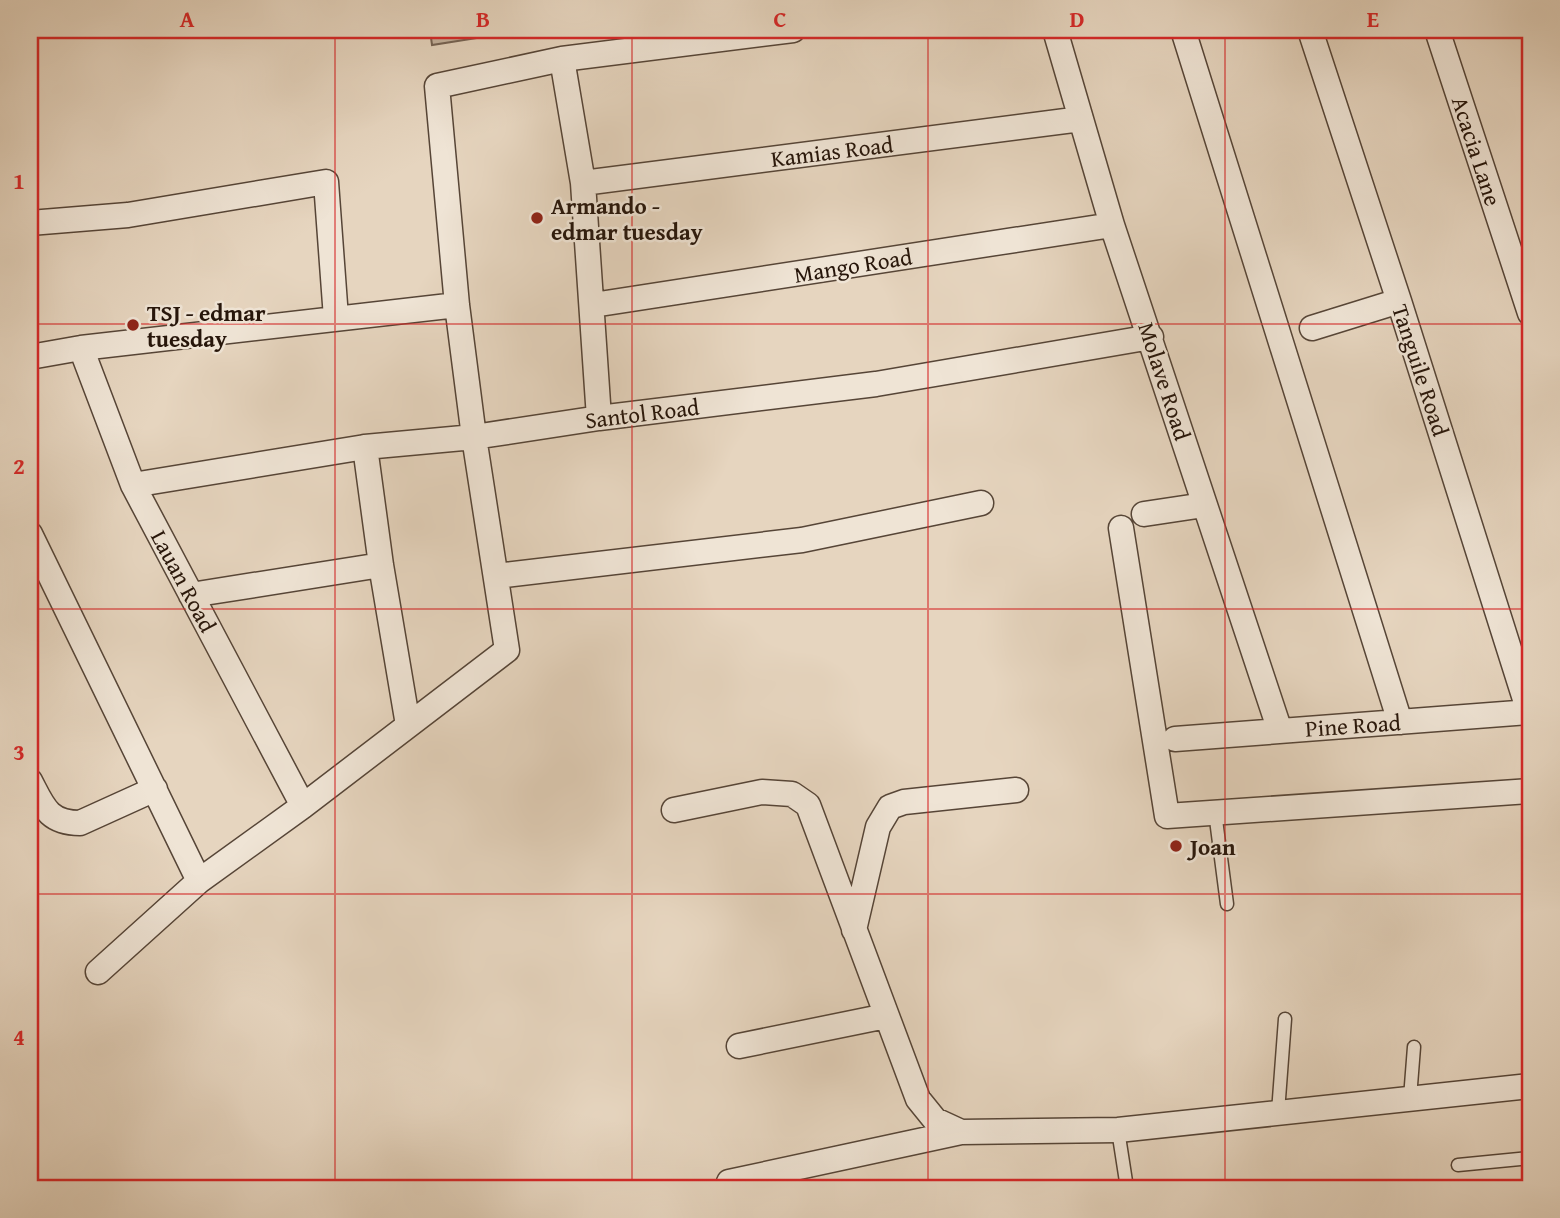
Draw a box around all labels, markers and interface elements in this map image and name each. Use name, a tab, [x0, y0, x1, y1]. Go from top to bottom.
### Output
text: A	[180, 2, 195, 35]
text: B	[476, 2, 490, 35]
text: C	[773, 2, 787, 35]
text: D	[1070, 2, 1085, 35]
text: E	[1367, 2, 1379, 35]
street label: Acacia Lane	[1444, 92, 1510, 210]
street label: Kamias Road	[769, 127, 896, 175]
text: 1	[13, 164, 25, 197]
place label: Armando - edmar tuesday	[551, 189, 703, 248]
marker: Armando - edmar tuesday	[529, 210, 545, 226]
street label: Mango Road	[792, 239, 915, 291]
place label: TSJ - edmar tuesday	[147, 296, 266, 355]
street label: Tanguile Road	[1384, 300, 1458, 441]
marker: TSJ - edmar tuesday	[125, 317, 141, 333]
street label: Molave Road	[1130, 318, 1200, 445]
street label: Santol Road	[583, 390, 702, 436]
text: 2	[13, 449, 25, 482]
street label: Lauan Road	[143, 524, 225, 639]
street label: Pine Road	[1304, 705, 1403, 745]
text: 3	[13, 735, 25, 768]
place label: Joan	[1186, 830, 1236, 863]
marker: Joan	[1168, 838, 1184, 854]
text: 4	[13, 1020, 25, 1053]

